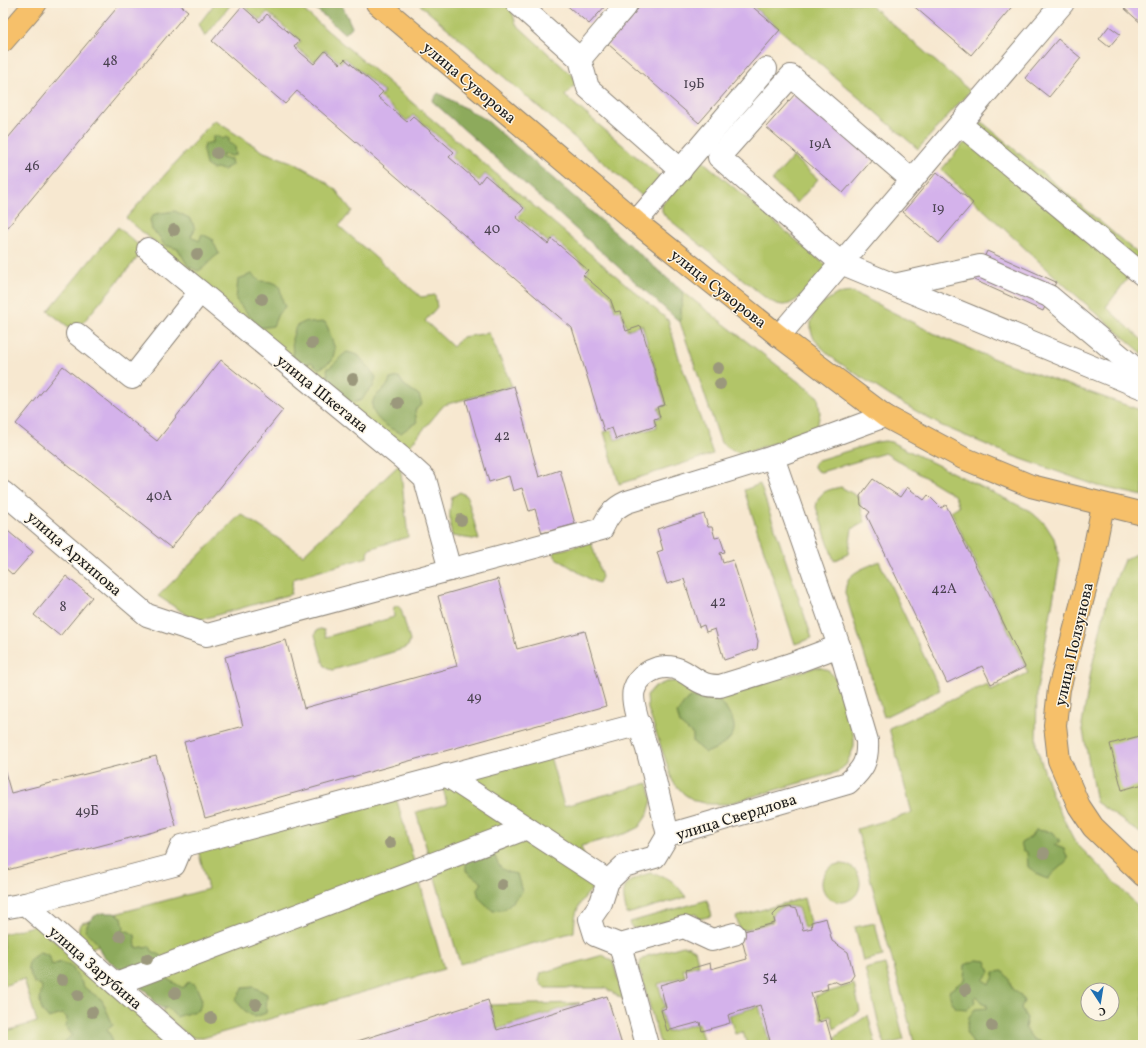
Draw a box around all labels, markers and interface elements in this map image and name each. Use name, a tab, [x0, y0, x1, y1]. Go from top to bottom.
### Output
street label: улица Суворова	[417, 38, 520, 129]
house number: 48	[102, 52, 118, 71]
house number: 19Б	[683, 75, 705, 94]
house number: 19А	[809, 135, 831, 154]
house number: 46	[24, 157, 40, 176]
house number: 19	[932, 199, 944, 218]
house number: 40	[484, 220, 500, 239]
street label: улица Суворова	[665, 245, 771, 334]
street label: улица Шкетана	[271, 350, 373, 439]
house number: 42	[494, 427, 510, 446]
house number: 40А	[146, 487, 172, 506]
street label: улица Архипова	[21, 507, 126, 602]
house number: 42А	[931, 580, 957, 599]
street label: улица Ползунова	[1050, 580, 1100, 709]
house number: 42	[710, 593, 726, 612]
house number: 8	[59, 598, 67, 617]
house number: 49	[466, 688, 482, 707]
street label: улица Свердлова	[673, 789, 800, 847]
house number: 49Б	[75, 802, 99, 821]
street label: улица Зарубина	[43, 922, 146, 1016]
house number: 54	[762, 968, 778, 987]
north arrow	[1080, 982, 1120, 1022]
text: С	[1097, 1002, 1107, 1018]

